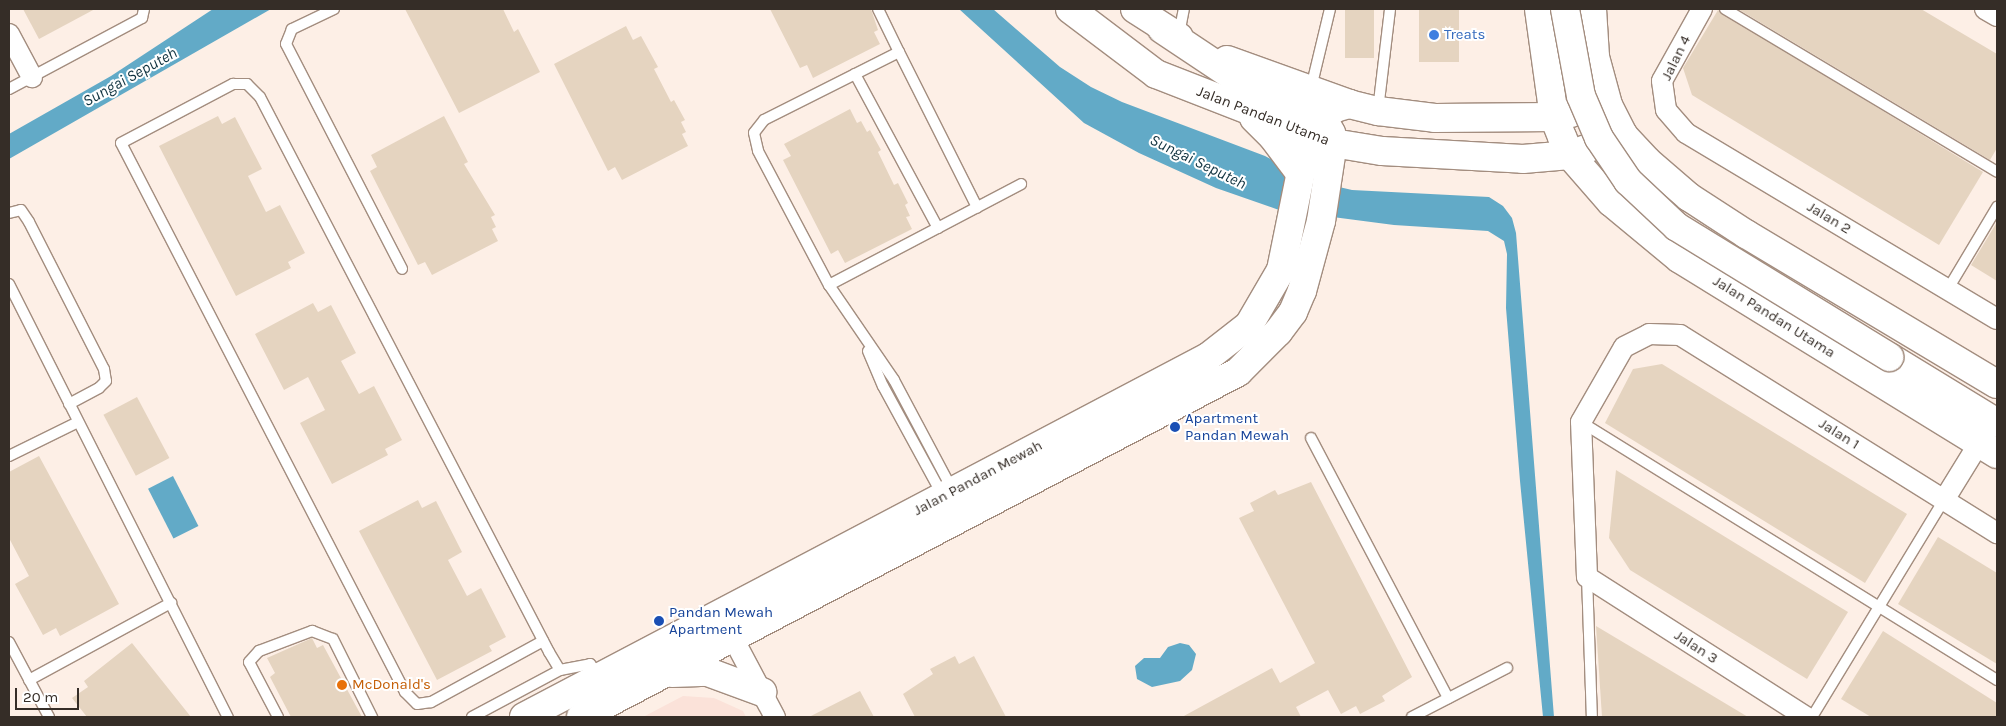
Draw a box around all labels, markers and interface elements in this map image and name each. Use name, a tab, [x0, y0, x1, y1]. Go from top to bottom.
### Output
place label: Treats	[1444, 26, 1485, 44]
marker: Treats	[1428, 29, 1440, 41]
street label: Jalan 4	[1657, 33, 1695, 83]
water label: Sungai Seputeh	[79, 43, 181, 111]
street label: Jalan Pandan Utama	[1194, 82, 1332, 150]
water label: Sungai Seputeh	[1147, 130, 1249, 194]
street label: Jalan 2	[1804, 198, 1854, 238]
street label: Jalan Pandan Utama	[1710, 272, 1838, 362]
place label: Apartment Pandan Mewah	[1185, 409, 1289, 444]
street label: Jalan 1	[1815, 415, 1863, 453]
marker: Apartment Pandan Mewah	[1169, 421, 1181, 433]
street label: Jalan Pandan Mewah	[910, 436, 1046, 520]
place label: Pandan Mewah Apartment	[669, 603, 773, 638]
marker: Pandan Mewah Apartment	[653, 615, 665, 627]
street label: Jalan 3	[1671, 626, 1721, 668]
place label: McDonald's	[352, 676, 431, 694]
scale bar	[18, 678, 81, 710]
marker: McDonald's	[336, 679, 348, 691]
text: 20 m	[23, 688, 58, 706]

